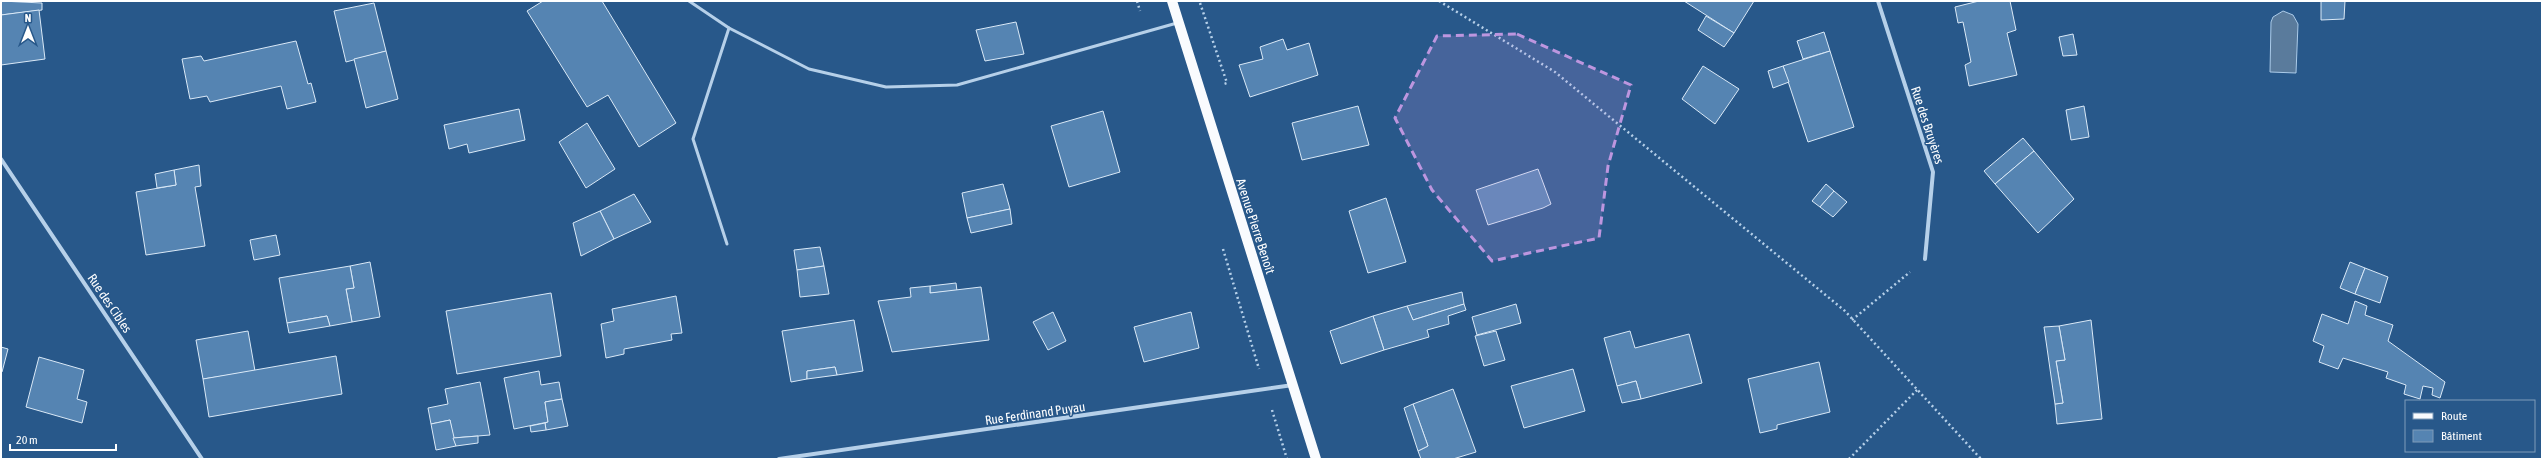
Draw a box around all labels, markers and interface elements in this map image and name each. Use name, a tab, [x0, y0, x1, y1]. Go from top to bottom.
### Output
north arrow	[8, 8, 48, 48]
text: N	[25, 12, 31, 24]
street label: Rue des Bruyères	[1908, 84, 1947, 166]
street label: Avenue Pierre Benoît	[1233, 177, 1278, 276]
street label: Rue des Cibles	[84, 271, 135, 336]
street label: Rue Ferdinand Puyau	[984, 399, 1086, 428]
legend	[2405, 400, 2535, 452]
text: Route	[2441, 409, 2467, 423]
scale bar	[10, 426, 116, 452]
text: Bâtiment	[2441, 429, 2482, 443]
text: 20 m	[16, 433, 38, 447]

